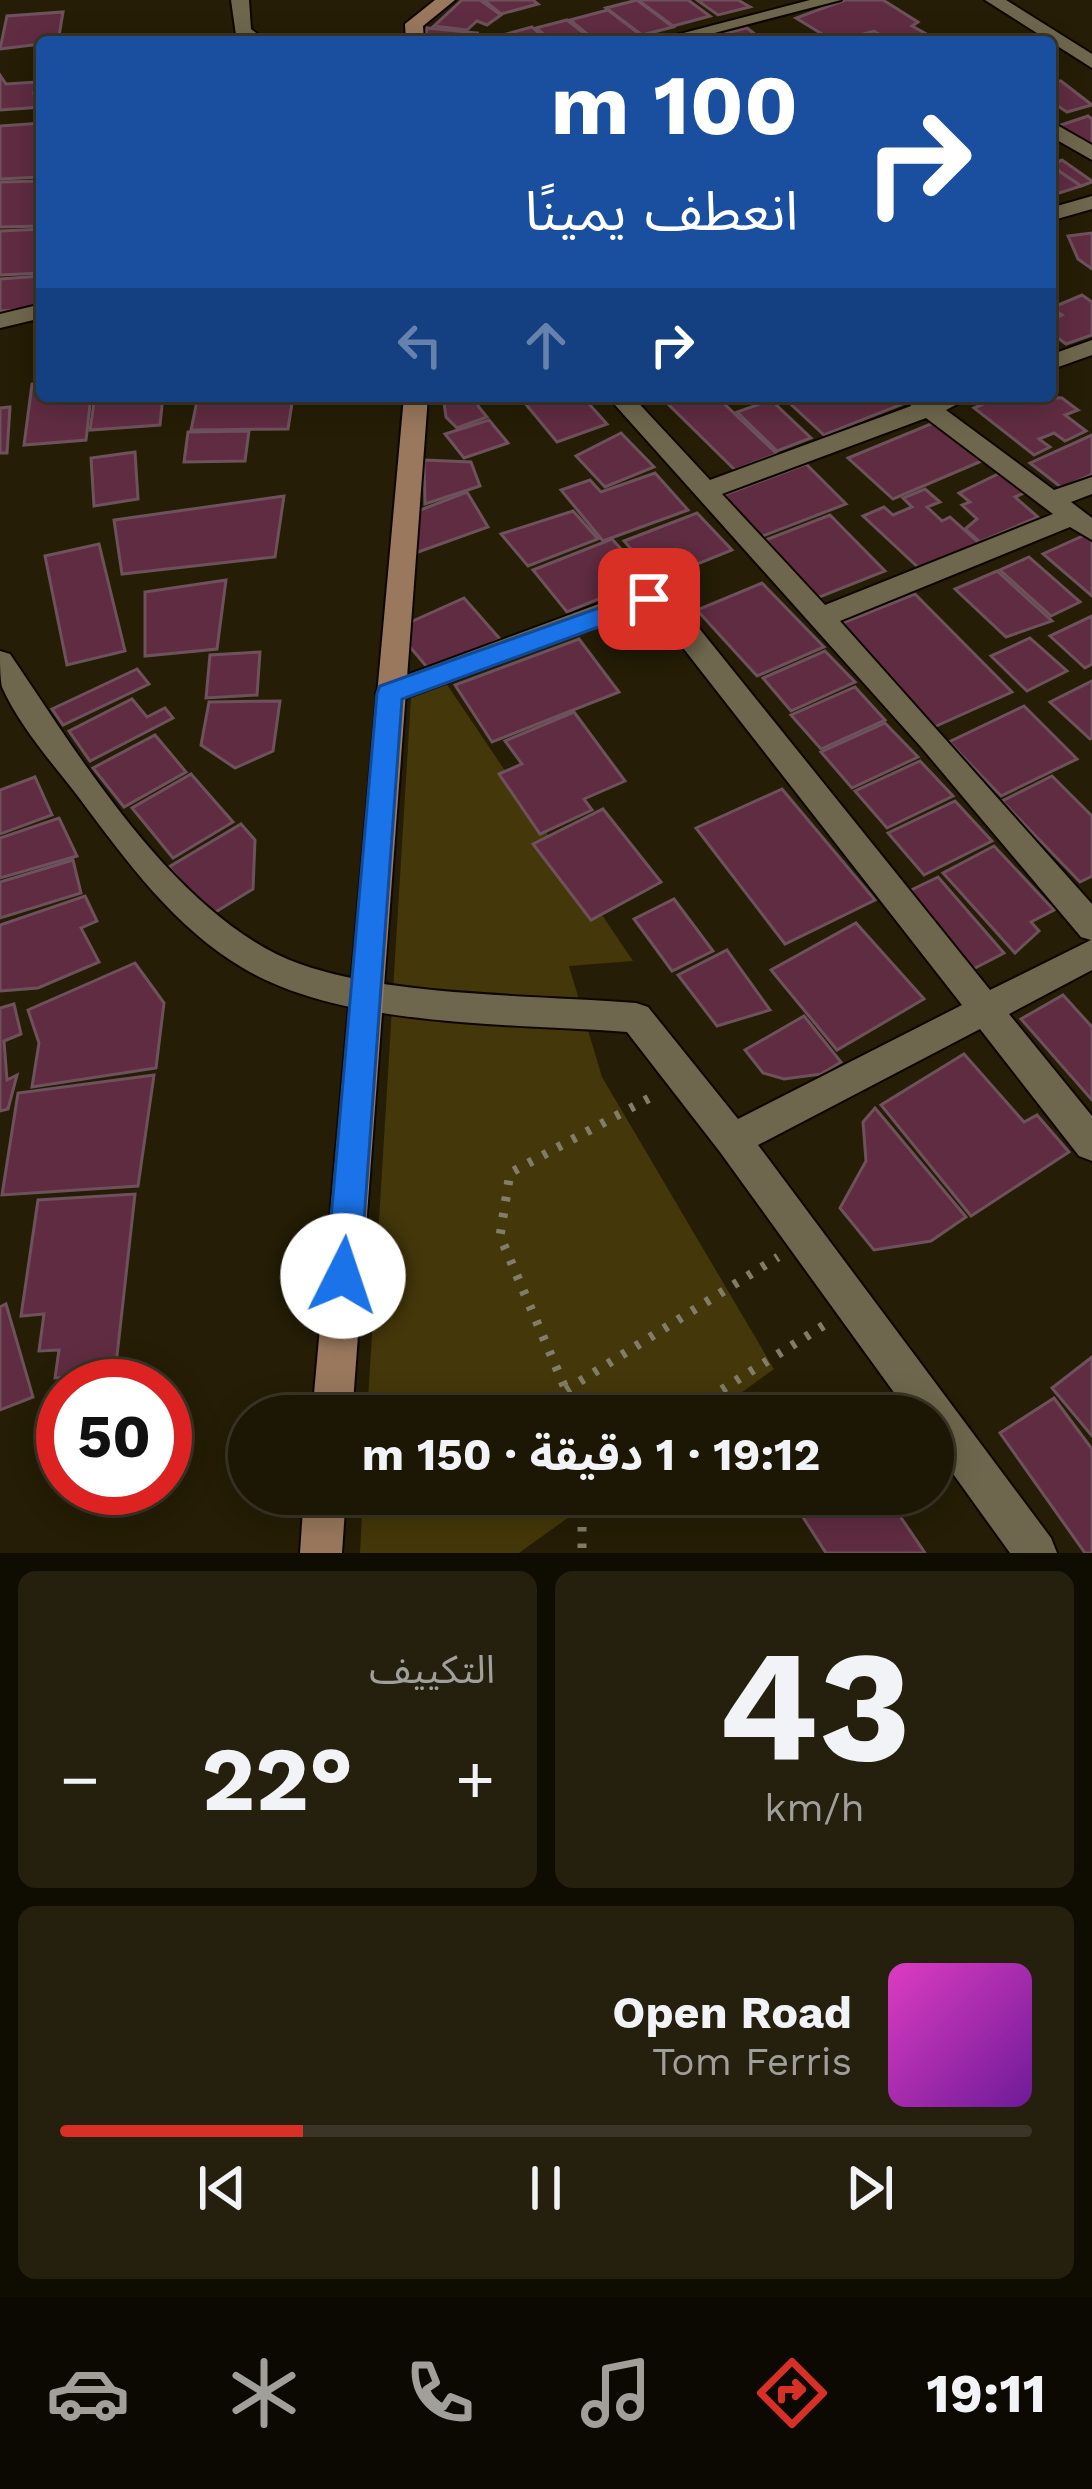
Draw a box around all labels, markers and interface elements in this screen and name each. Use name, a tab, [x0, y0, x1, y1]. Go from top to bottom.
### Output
text: 100 m	[551, 56, 798, 154]
icon: right	[840, 84, 996, 240]
text: انعطف يمينًا	[525, 180, 798, 243]
icon: left	[387, 312, 453, 378]
icon: ahead	[513, 312, 579, 378]
icon: right	[639, 312, 705, 378]
pin	[598, 548, 700, 650]
icon: arrive	[616, 566, 682, 632]
position arrow	[280, 1213, 406, 1339]
speed limit sign: 50	[36, 1359, 192, 1515]
text: 19:12 · 1 دقيقة · 150 m	[362, 1428, 820, 1481]
text: 43	[718, 1615, 911, 1798]
text: التكييف	[369, 1647, 495, 1692]
text: 22°	[202, 1726, 353, 1832]
text: −	[60, 1741, 100, 1818]
text: +	[455, 1741, 495, 1818]
text: km/h	[764, 1785, 865, 1830]
text: Open Road	[612, 1986, 852, 2039]
text: Tom Ferris	[652, 2039, 852, 2084]
icon: previous	[189, 2155, 255, 2221]
icon: pause	[513, 2155, 579, 2221]
icon: next	[837, 2155, 903, 2221]
icon: car	[46, 2351, 130, 2435]
icon: climate	[222, 2351, 306, 2435]
icon: phone	[398, 2351, 482, 2435]
icon: music	[574, 2351, 658, 2435]
icon: directions	[750, 2351, 834, 2435]
text: 19:11	[927, 2362, 1046, 2425]

